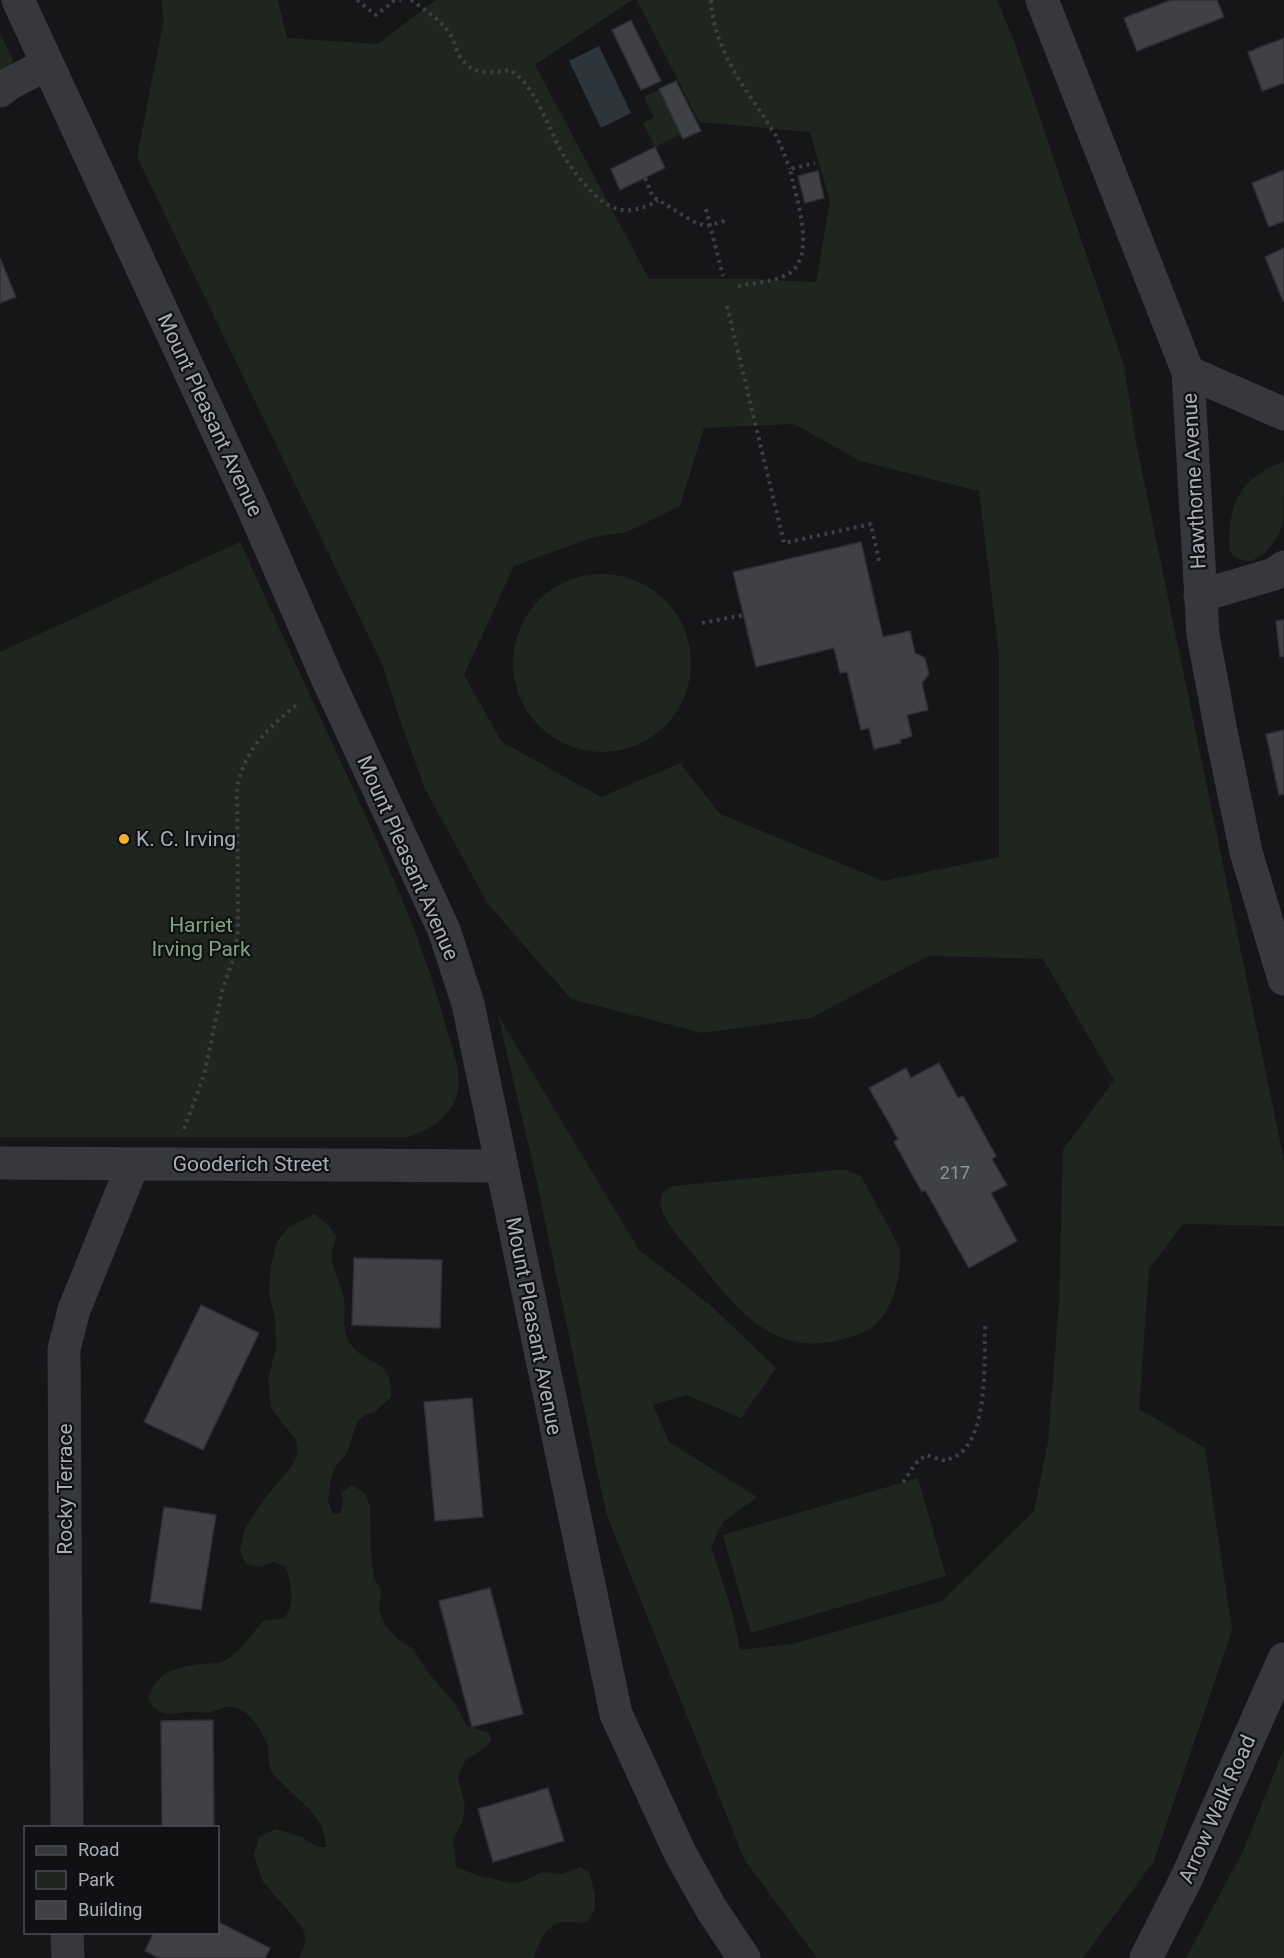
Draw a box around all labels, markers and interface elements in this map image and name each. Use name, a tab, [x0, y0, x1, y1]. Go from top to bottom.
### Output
street label: Mount Pleasant Avenue	[152, 310, 268, 520]
street label: Hawthorne Avenue	[1177, 392, 1211, 570]
street label: Mount Pleasant Avenue	[352, 752, 464, 964]
place label: K. C. Irving	[136, 827, 236, 851]
marker: K. C. Irving	[117, 832, 131, 846]
park label: Harriet Irving Park	[151, 913, 251, 961]
street label: Gooderich Street	[173, 1152, 329, 1176]
house number: 217	[940, 1162, 970, 1183]
street label: Mount Pleasant Avenue	[501, 1215, 567, 1437]
street label: Rocky Terrace	[53, 1423, 77, 1555]
street label: Arrow Walk Road	[1174, 1731, 1260, 1887]
legend	[24, 1826, 219, 1934]
text: Road	[78, 1839, 119, 1860]
text: Park	[78, 1869, 115, 1890]
text: Building	[78, 1899, 142, 1920]

